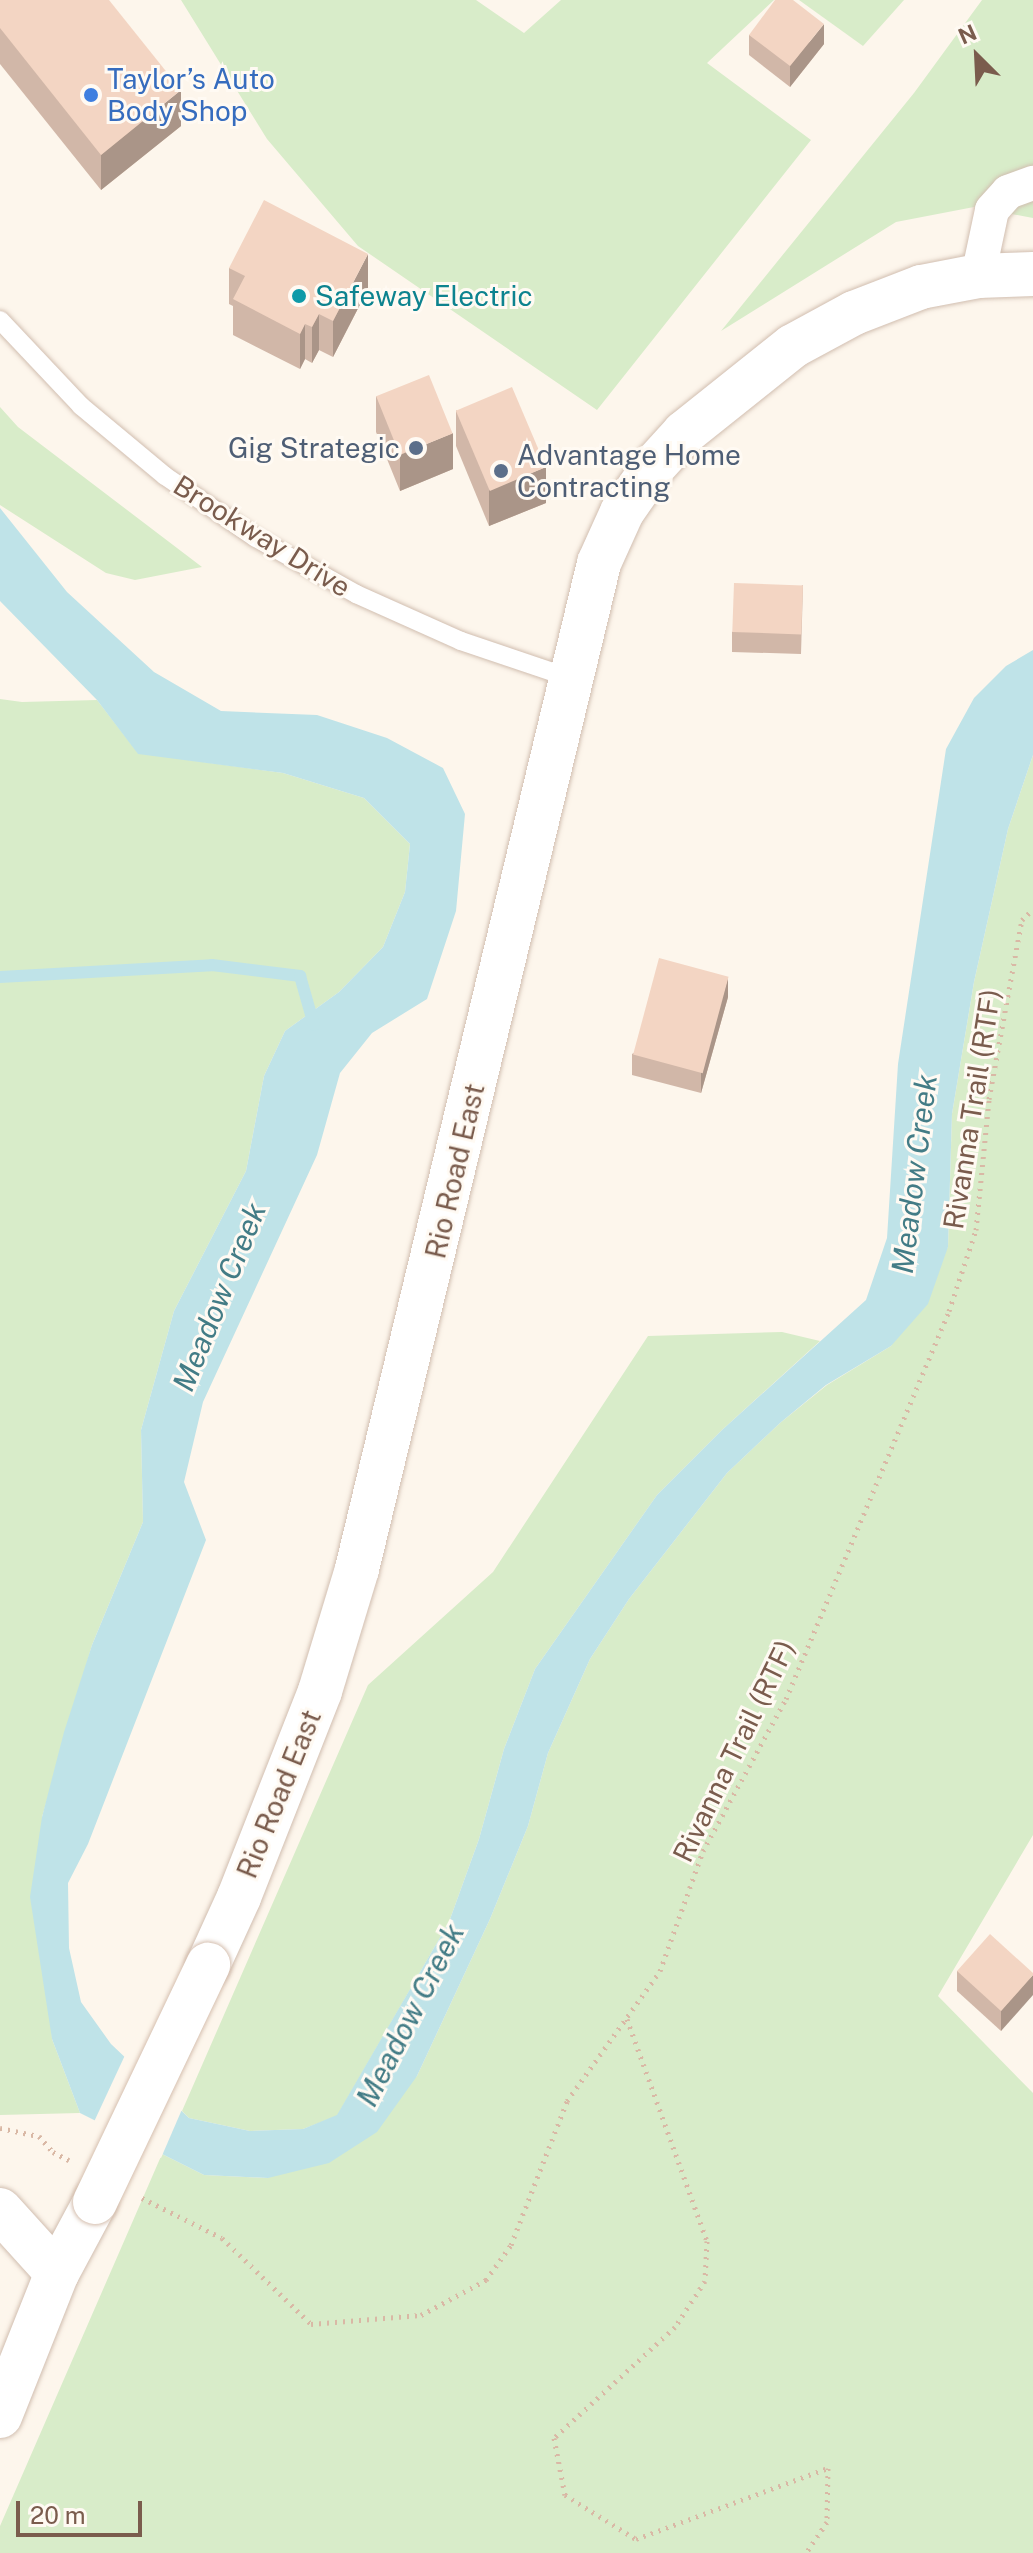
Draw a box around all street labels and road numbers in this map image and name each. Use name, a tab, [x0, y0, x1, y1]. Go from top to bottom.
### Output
street label: Brookway Drive	[167, 468, 357, 604]
street label: Rivanna Trail (RTF)	[936, 986, 1008, 1232]
street label: Rio Road East	[419, 1080, 491, 1262]
street label: Rivanna Trail (RTF)	[666, 1634, 802, 1868]
street label: Rio Road East	[230, 1705, 328, 1883]

